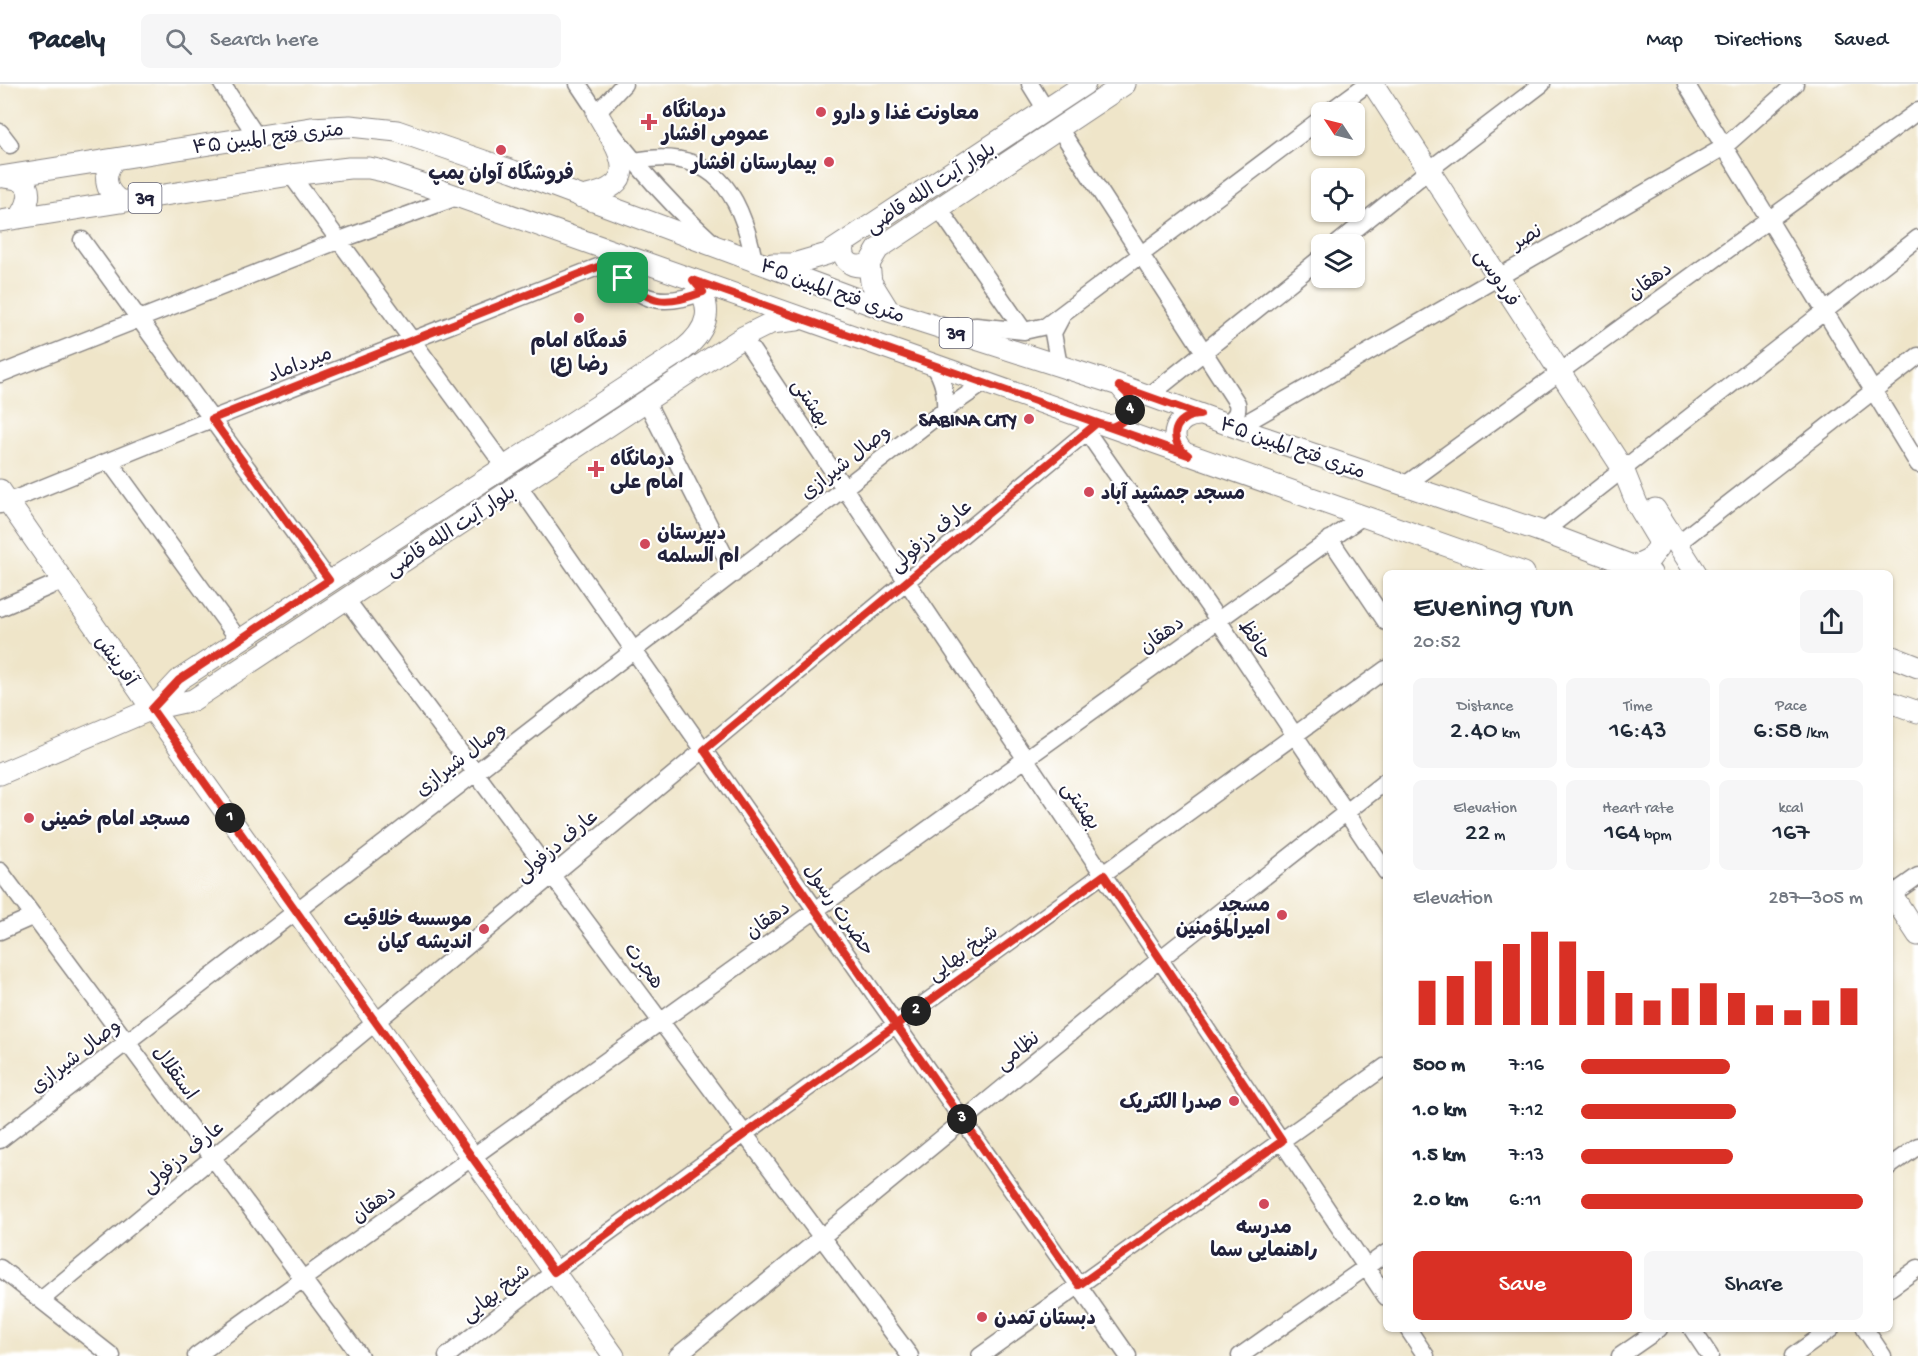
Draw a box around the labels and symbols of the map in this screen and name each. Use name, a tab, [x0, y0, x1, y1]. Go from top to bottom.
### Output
place label: درمانگاه عمومی افشار	[660, 98, 770, 148]
north arrow	[1311, 102, 1365, 156]
place label: معاونت غذا و دارو	[832, 103, 979, 127]
marker: معاونت غذا و دارو	[814, 105, 828, 119]
marker: درمانگاه عمومی افشار	[640, 113, 658, 131]
street label: ۴۵ متری فتح المبین	[191, 119, 345, 161]
street label: بلوار آیت‌ الله قاضی	[861, 137, 1001, 240]
marker: فروشگاه آوان پمپ	[494, 143, 508, 157]
place label: بیمارستان افشار	[689, 151, 817, 177]
marker: بیمارستان افشار	[822, 155, 836, 169]
place label: فروشگاه آوان پمپ	[428, 160, 574, 187]
road number: 39	[128, 183, 162, 213]
street label: نصر	[1506, 221, 1547, 258]
street label: فردوسی	[1468, 245, 1523, 312]
pin	[597, 252, 648, 303]
street label: ۴۵ متری فتح المبین	[756, 256, 908, 330]
street label: دهقان	[1624, 258, 1678, 307]
marker: قدمگاه امام رضا (ع)	[572, 311, 586, 325]
road number: 39	[940, 318, 972, 348]
place label: قدمگاه امام رضا (ع)	[531, 328, 627, 378]
street label: میرداماد	[264, 342, 336, 389]
street label: بهشتی	[785, 375, 834, 433]
pin: 4	[1115, 395, 1145, 425]
place label: SABINA CITY	[919, 411, 1017, 434]
marker: SABINA CITY	[1022, 412, 1036, 426]
street label: ۴۵ متری فتح المبین	[1216, 414, 1368, 486]
street label: وصال شیرازی	[797, 420, 897, 506]
place label: درمانگاه امام علی	[610, 446, 683, 496]
marker: درمانگاه امام علی	[587, 460, 605, 478]
street label: بلوار آیت الله قاضی	[381, 480, 521, 583]
place label: مسجد جمشید آباد	[1101, 481, 1245, 507]
marker: مسجد جمشید آباد	[1082, 485, 1096, 499]
street label: عارف دزفولی	[886, 496, 978, 579]
place label: دبیرستان ام السلمه	[657, 523, 739, 570]
marker: دبیرستان ام السلمه	[638, 537, 652, 551]
street label: دهقان	[1136, 612, 1190, 661]
street label: حافظ	[1231, 616, 1276, 666]
street label: آفرینش	[88, 630, 143, 693]
street label: وصال شیرازی	[412, 717, 512, 803]
street label: بهشتی	[1055, 778, 1104, 836]
pin: 1	[215, 803, 245, 833]
street label: عارف دزفولی	[512, 806, 604, 889]
place label: مسجد امام خمینی	[41, 809, 190, 833]
marker: مسجد امام خمینی	[22, 811, 36, 825]
street label: حضرت رسول	[797, 860, 878, 962]
place label: مسجد امیرالمؤمنین	[1176, 896, 1270, 942]
street label: دهقان	[742, 897, 796, 946]
place label: موسسه خلاقیت اندیشه کیان	[344, 908, 472, 956]
marker: مسجد امیرالمؤمنین	[1275, 908, 1289, 922]
street label: شیخ بهایی	[924, 921, 1004, 988]
marker: موسسه خلاقیت اندیشه کیان	[477, 922, 491, 936]
street label: هجرت	[617, 939, 667, 995]
pin: 2	[901, 996, 931, 1026]
street label: وصال شیرازی	[27, 1014, 127, 1100]
street label: نظامی	[992, 1027, 1046, 1077]
street label: استقلال	[146, 1042, 201, 1106]
place label: صدرا الکتریک	[1119, 1092, 1222, 1116]
marker: صدرا الکتریک	[1227, 1094, 1241, 1108]
pin: 3	[947, 1104, 977, 1134]
street label: عارف دزفولی	[138, 1117, 230, 1200]
street label: دهقان	[348, 1181, 402, 1230]
marker: مدرسه راهنمایی سما	[1257, 1197, 1271, 1211]
place label: مدرسه راهنمایی سما	[1210, 1218, 1318, 1264]
street label: شیخ بهایی	[458, 1260, 536, 1329]
place label: دبستان تمدن	[994, 1308, 1096, 1332]
marker: دبستان تمدن	[975, 1310, 989, 1324]

